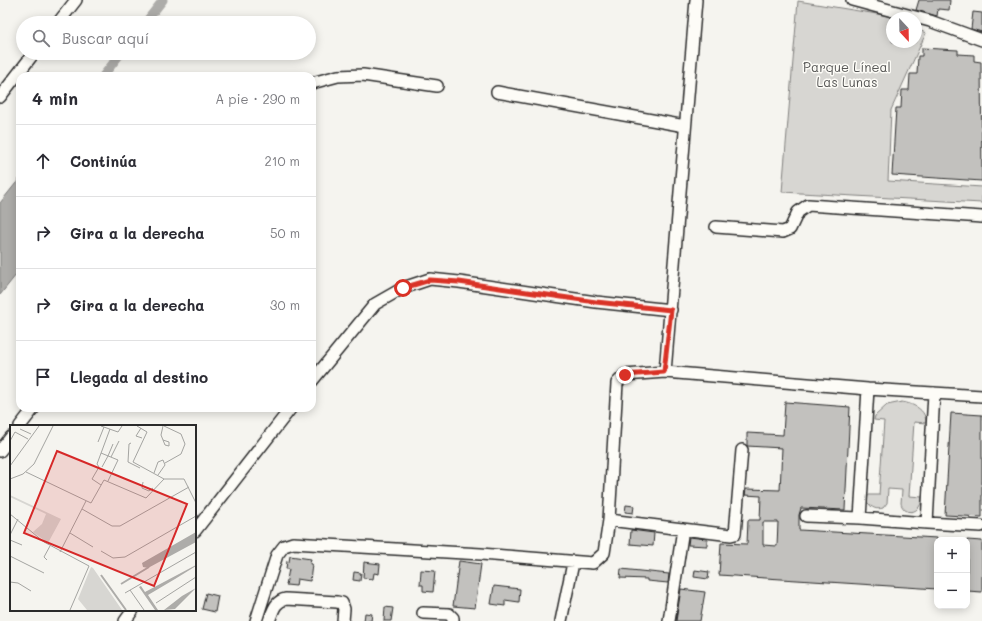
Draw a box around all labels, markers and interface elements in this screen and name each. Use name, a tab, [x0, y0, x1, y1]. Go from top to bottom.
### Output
north arrow	[886, 12, 922, 48]
search box	[16, 16, 316, 60]
icon: search	[30, 27, 52, 49]
text: Buscar aquí	[62, 28, 149, 48]
park label: Parque Líneal Las Lunas	[803, 58, 891, 90]
text: 4 min	[32, 87, 78, 109]
text: A pie · 290 m	[215, 90, 300, 107]
icon: ahead	[32, 150, 54, 172]
text: Continúa	[70, 151, 137, 171]
text: 210 m	[264, 152, 300, 169]
icon: right	[32, 222, 54, 244]
text: Gira a la derecha	[70, 223, 204, 243]
text: 50 m	[270, 224, 300, 241]
route start	[394, 279, 412, 297]
icon: right	[32, 294, 54, 316]
text: Gira a la derecha	[70, 295, 204, 315]
text: 30 m	[270, 296, 300, 313]
icon: arrive	[32, 366, 54, 388]
route end	[616, 366, 634, 384]
text: Llegada al destino	[70, 367, 208, 387]
inset map	[10, 425, 196, 611]
map controls	[934, 537, 970, 609]
button: +	[934, 537, 970, 573]
button: −	[934, 573, 970, 609]

